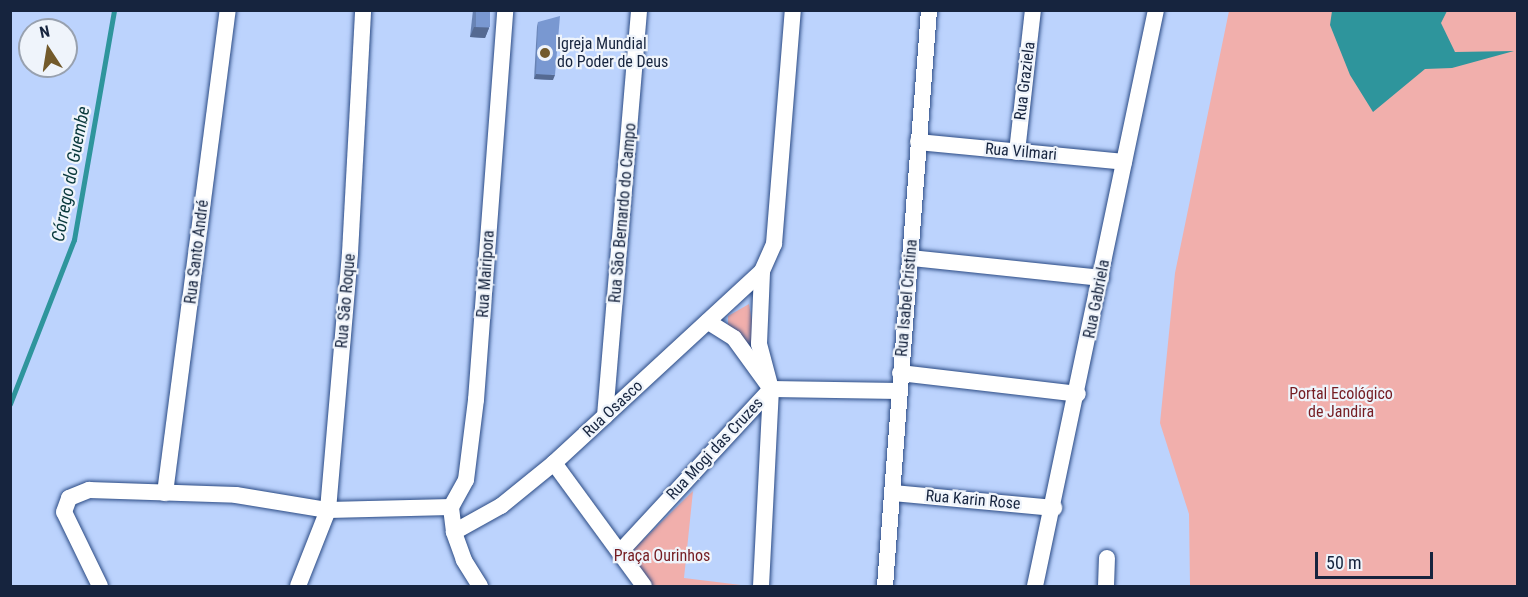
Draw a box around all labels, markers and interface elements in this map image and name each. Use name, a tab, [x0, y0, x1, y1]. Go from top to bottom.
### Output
north arrow	[18, 18, 78, 78]
text: N	[38, 22, 51, 42]
place label: Igreja Mundial do Poder de Deus	[557, 34, 668, 72]
street label: Rua Graziela	[1011, 41, 1039, 121]
marker: Igreja Mundial do Poder de Deus	[538, 46, 552, 60]
water label: Córrego do Guembe	[47, 105, 95, 243]
street label: Rua São Bernardo do Campo	[606, 122, 640, 304]
street label: Rua Vilmari	[984, 139, 1058, 165]
street label: Rua Santo André	[181, 199, 213, 305]
street label: Rua Mairipora	[473, 230, 499, 318]
street label: Rua Isabel Cristina	[892, 238, 922, 358]
street label: Rua São Roque	[332, 253, 360, 349]
street label: Rua Gabriela	[1080, 258, 1114, 340]
street label: Rua Osasco	[579, 376, 647, 442]
park label: Portal Ecológico de Jandira	[1289, 384, 1393, 422]
street label: Rua Mogi das Cruzes	[663, 394, 767, 504]
street label: Rua Karin Rose	[925, 486, 1021, 514]
scale bar	[1318, 540, 1436, 578]
park label: Praça Ourinhos	[614, 546, 710, 566]
text: 50 m	[1326, 552, 1361, 573]

